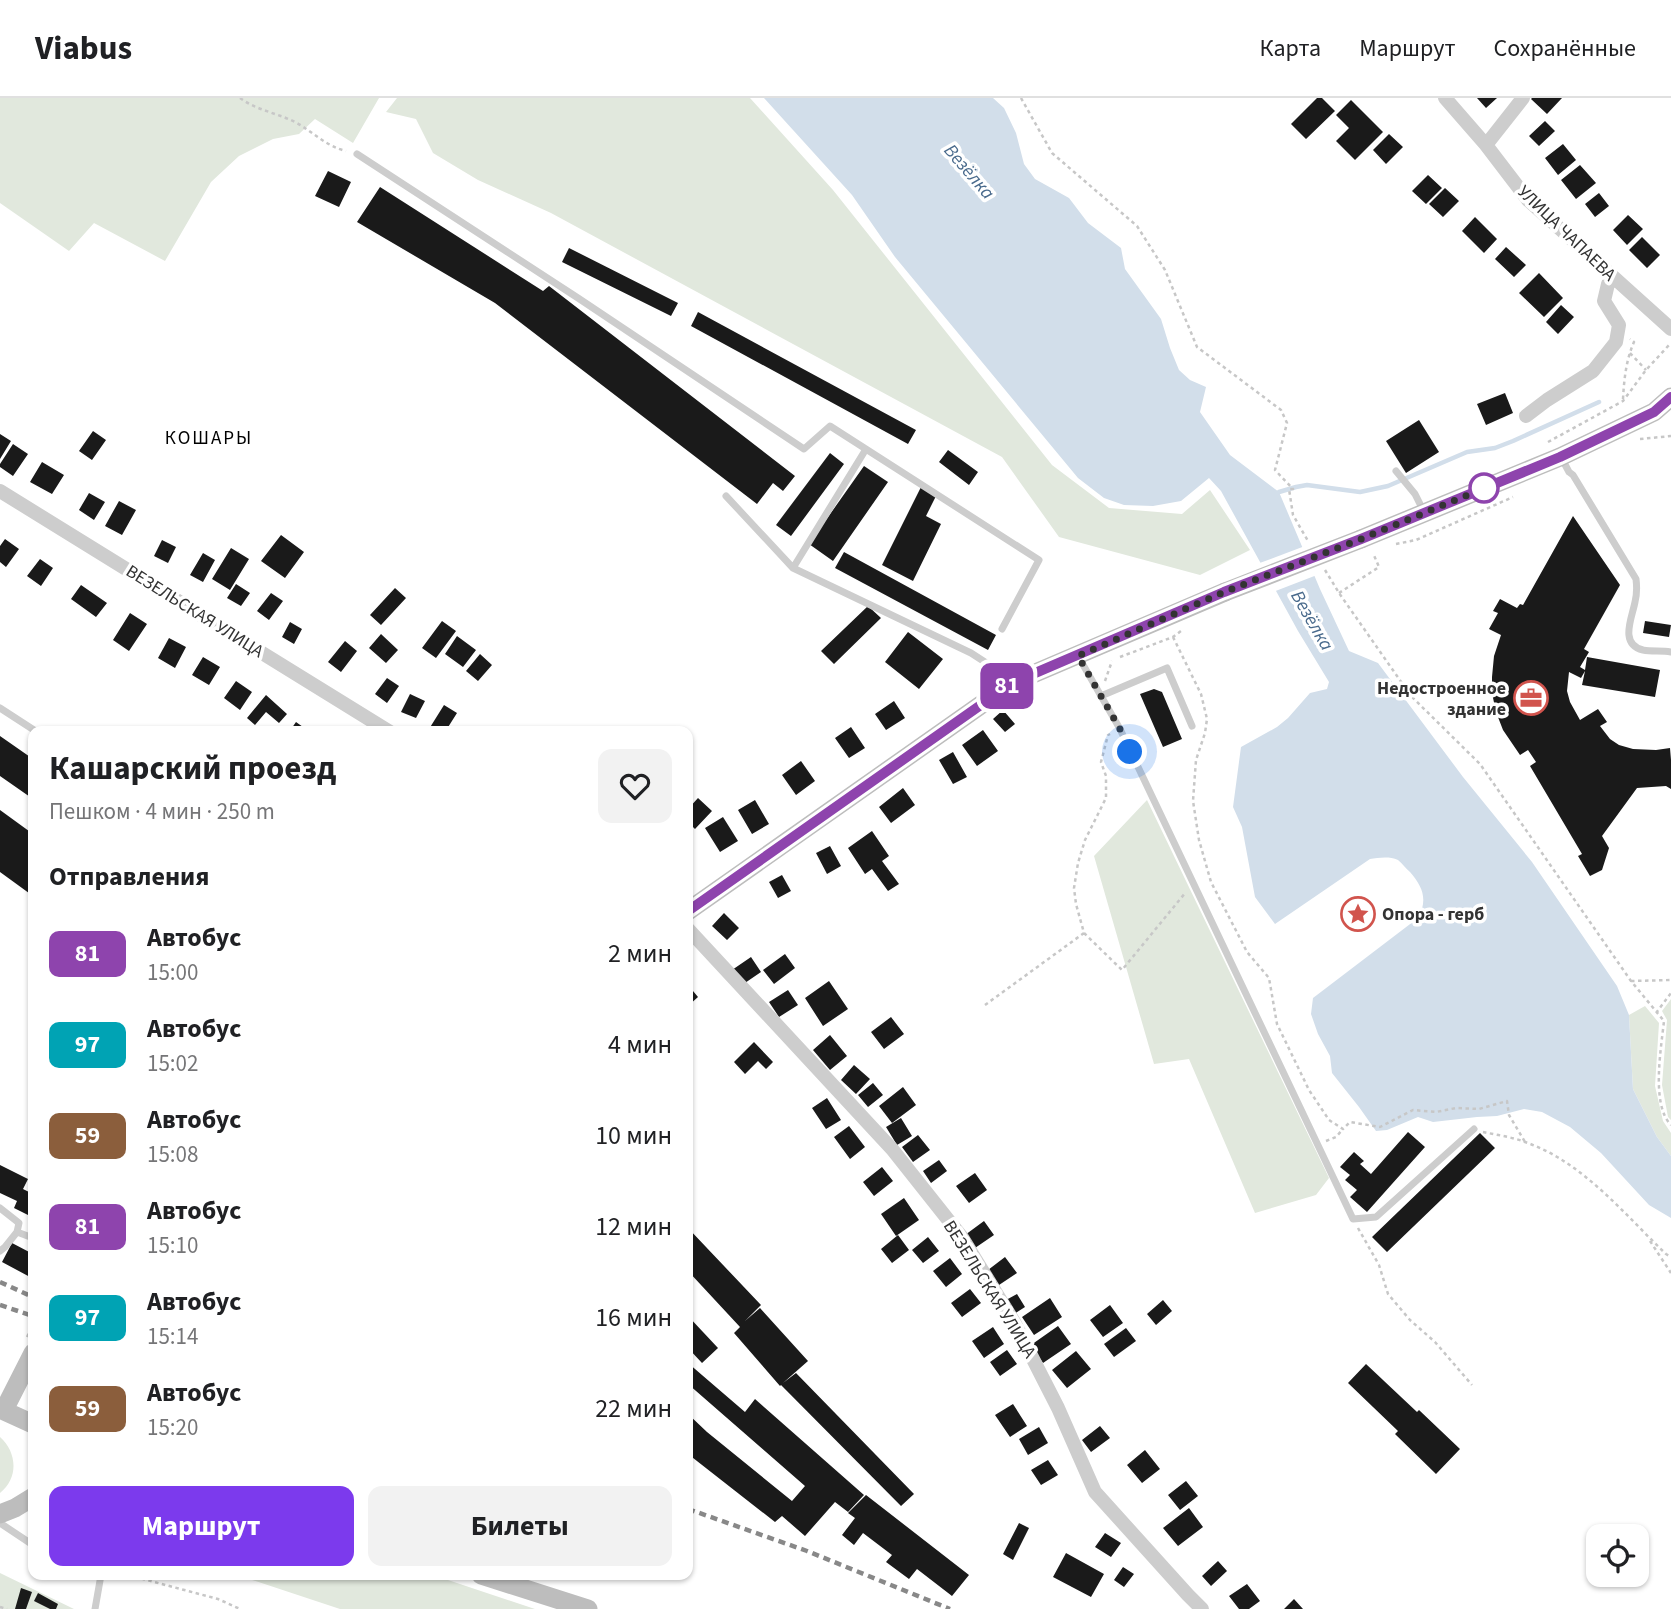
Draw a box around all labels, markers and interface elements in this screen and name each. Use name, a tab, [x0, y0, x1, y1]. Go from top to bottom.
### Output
text: Viabus	[35, 25, 132, 72]
text: Карта	[1260, 31, 1321, 66]
text: Маршрут	[1359, 31, 1455, 66]
text: Сохранённые	[1493, 31, 1636, 66]
water label: Везёлка	[937, 138, 1001, 206]
street label: УЛИЦА ЧАПАЕВА	[1512, 180, 1622, 287]
district label: КОШАРЫ	[165, 425, 253, 452]
unlabelled marker	[1469, 473, 1499, 503]
street label: ВЕЗЕЛЬСКАЯ УЛИЦА	[121, 559, 269, 664]
water label: Везёлка	[1284, 586, 1340, 656]
line badge: 81	[976, 663, 1038, 709]
text: 81	[994, 668, 1020, 703]
place label: Недостроенное здание	[1377, 676, 1506, 722]
office icon: Недостроенное здание	[1512, 679, 1550, 717]
your location	[1112, 734, 1147, 769]
text: Кашарский проезд	[49, 745, 336, 792]
button: heart	[598, 749, 672, 823]
text: Пешком · 4 мин · 250 m	[49, 795, 275, 828]
text: Отправления	[49, 858, 209, 895]
place icon: Опора - герб	[1339, 895, 1377, 933]
place label: Опора - герб	[1382, 902, 1484, 927]
text: Автобус	[147, 919, 241, 956]
text: 2 мин	[608, 935, 672, 972]
text: 81	[75, 936, 100, 971]
text: 15:00	[147, 956, 198, 989]
text: Автобус	[147, 1010, 241, 1047]
text: 4 мин	[608, 1026, 672, 1063]
text: 97	[75, 1027, 100, 1062]
text: 15:02	[147, 1047, 198, 1080]
text: Автобус	[147, 1101, 241, 1138]
text: 10 мин	[595, 1117, 672, 1154]
text: 59	[75, 1118, 100, 1153]
text: 15:08	[147, 1138, 198, 1171]
text: Автобус	[147, 1192, 241, 1229]
text: 12 мин	[595, 1208, 672, 1245]
text: 81	[75, 1209, 100, 1244]
street label: ВЕЗЕЛЬСКАЯ УЛИЦА	[937, 1216, 1042, 1363]
text: 15:10	[147, 1229, 198, 1262]
text: Автобус	[147, 1283, 241, 1320]
text: 16 мин	[595, 1299, 672, 1336]
text: 97	[75, 1300, 100, 1335]
text: 15:14	[147, 1320, 198, 1353]
text: Автобус	[147, 1374, 241, 1411]
text: 22 мин	[595, 1390, 672, 1427]
text: 59	[75, 1391, 100, 1426]
text: 15:20	[147, 1411, 198, 1444]
button: Маршрут	[49, 1486, 354, 1566]
button: Билеты	[368, 1486, 672, 1566]
map controls	[1586, 1524, 1649, 1587]
button: locate	[1586, 1524, 1649, 1587]

